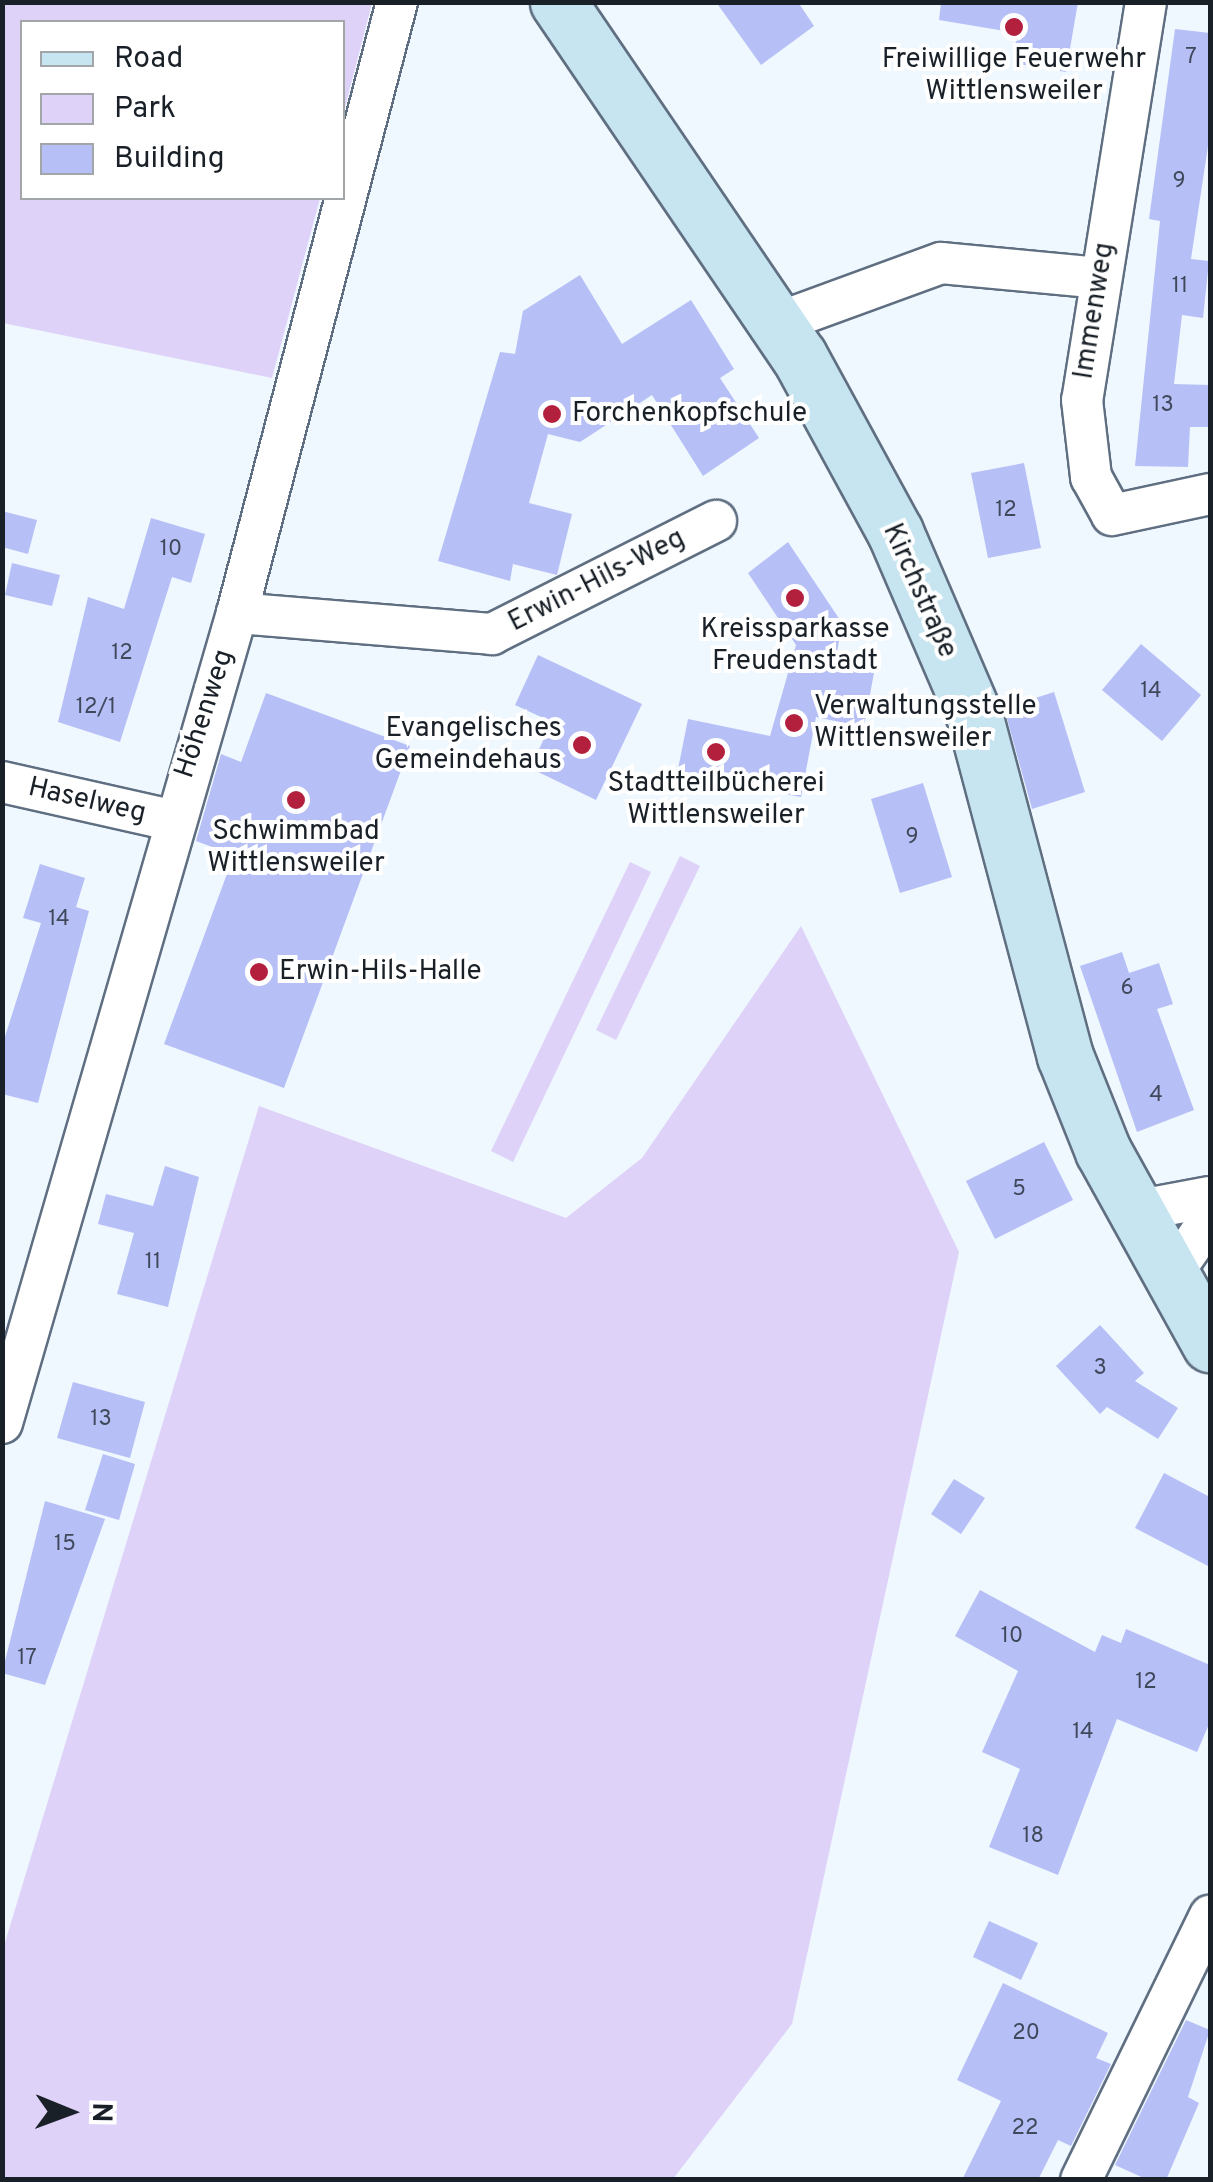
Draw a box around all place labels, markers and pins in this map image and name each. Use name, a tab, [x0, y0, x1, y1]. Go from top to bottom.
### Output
marker: Freiwillige Feuerwehr Wittlensweiler	[1003, 16, 1025, 38]
place label: Freiwillige Feuerwehr Wittlensweiler	[882, 43, 1146, 109]
place label: Forchenkopfschule	[572, 397, 807, 431]
marker: Forchenkopfschule	[541, 403, 563, 425]
marker: Kreissparkasse Freudenstadt	[784, 587, 806, 609]
place label: Kreissparkasse Freudenstadt	[700, 613, 890, 679]
place label: Verwaltungsstelle Wittlensweiler	[814, 690, 1037, 756]
place label: Evangelisches Gemeindehaus	[375, 712, 562, 778]
marker: Verwaltungsstelle Wittlensweiler	[783, 712, 805, 734]
marker: Evangelisches Gemeindehaus	[571, 734, 593, 756]
marker: Stadtteilbücherei Wittlensweiler	[705, 741, 727, 763]
place label: Stadtteilbücherei Wittlensweiler	[607, 767, 825, 833]
marker: Schwimmbad Wittlensweiler	[285, 789, 307, 811]
place label: Schwimmbad Wittlensweiler	[207, 815, 385, 881]
place label: Erwin-Hils-Halle	[279, 955, 482, 989]
marker: Erwin-Hils-Halle	[248, 961, 270, 983]

